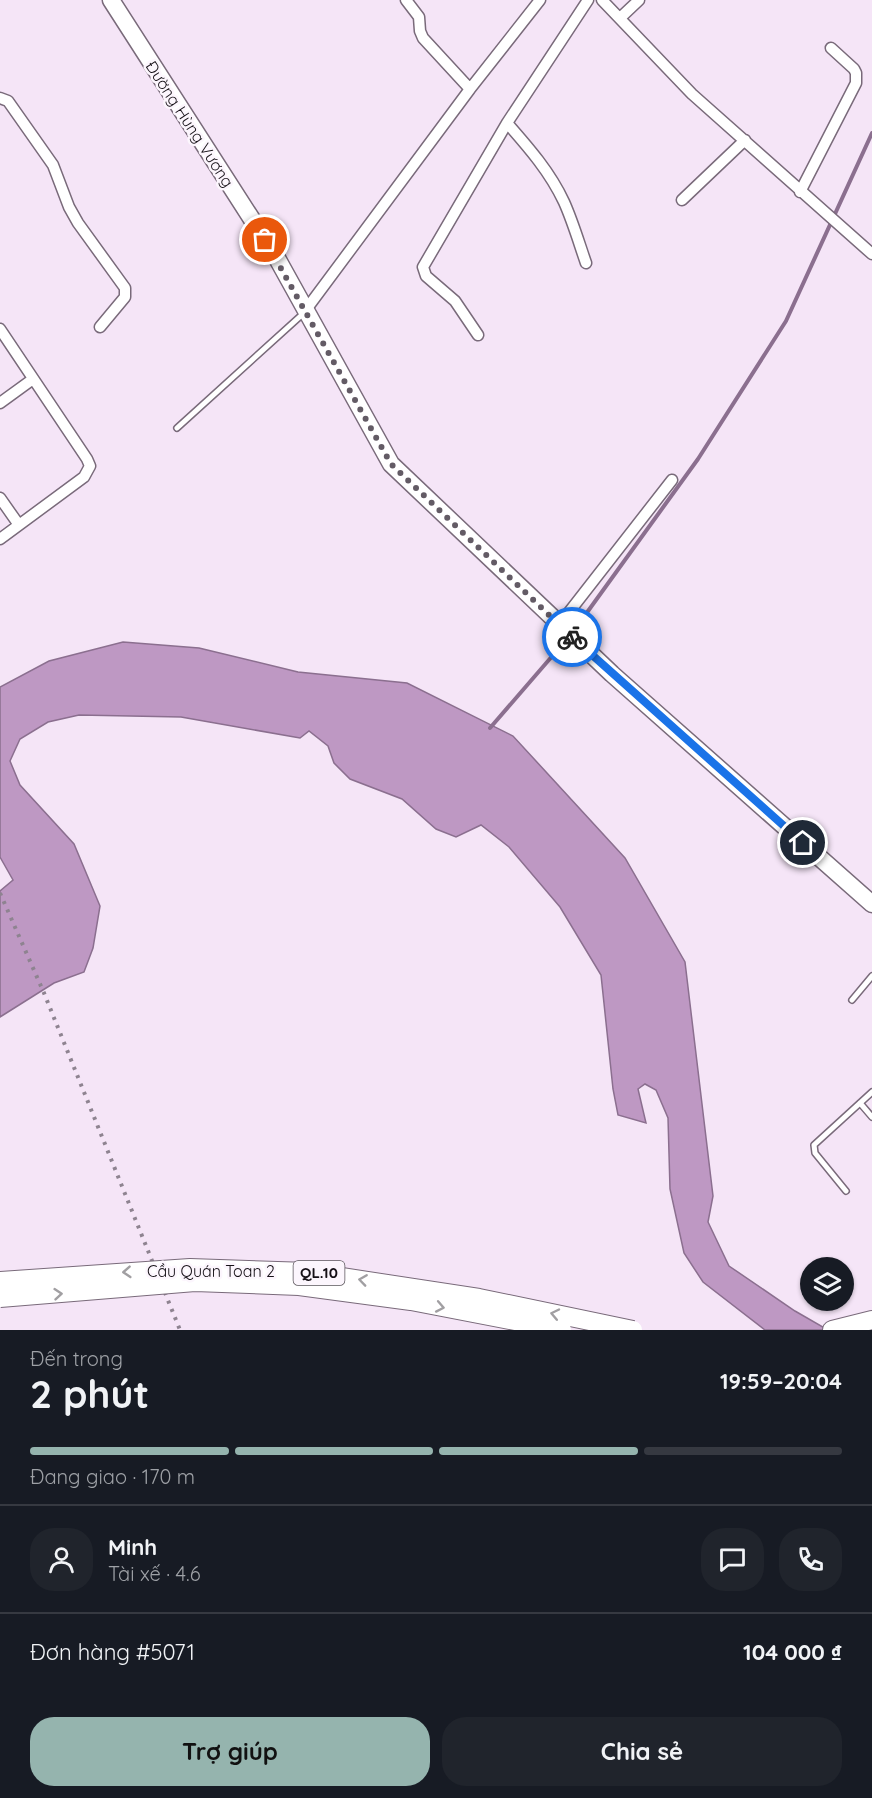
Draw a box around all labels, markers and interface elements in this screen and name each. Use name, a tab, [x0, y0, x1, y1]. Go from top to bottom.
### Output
street label: Đường Hùng Vương	[142, 57, 238, 191]
pin	[239, 214, 290, 265]
icon: bag	[248, 223, 281, 256]
courier	[542, 607, 602, 667]
icon: bike	[556, 621, 589, 654]
pin	[777, 817, 828, 868]
icon: home	[786, 826, 819, 859]
map controls	[800, 1257, 854, 1311]
button: layers	[800, 1257, 854, 1311]
street label: Cầu Quán Toan 2	[147, 1261, 275, 1281]
road number: QL.10	[294, 1261, 344, 1285]
one-way arrow	[122, 1266, 131, 1279]
one-way arrow	[358, 1274, 367, 1286]
one-way arrow	[54, 1288, 63, 1301]
one-way arrow	[435, 1300, 445, 1313]
one-way arrow	[550, 1308, 560, 1321]
text: Đến trong	[30, 1346, 123, 1371]
text: 19:59–20:04	[720, 1367, 842, 1395]
text: 2 phút	[30, 1369, 149, 1418]
text: Đang giao · 170 m	[30, 1464, 195, 1489]
button: person	[30, 1528, 93, 1591]
button: chat	[701, 1528, 764, 1591]
button: phone	[779, 1528, 842, 1591]
text: Minh	[108, 1533, 157, 1561]
text: Tài xế · 4.6	[108, 1561, 200, 1586]
text: Đơn hàng #5071	[30, 1638, 195, 1666]
text: 104 000 ₫	[743, 1638, 842, 1666]
button: Trợ giúp	[30, 1717, 430, 1786]
button: Chia sẻ	[442, 1717, 842, 1786]

